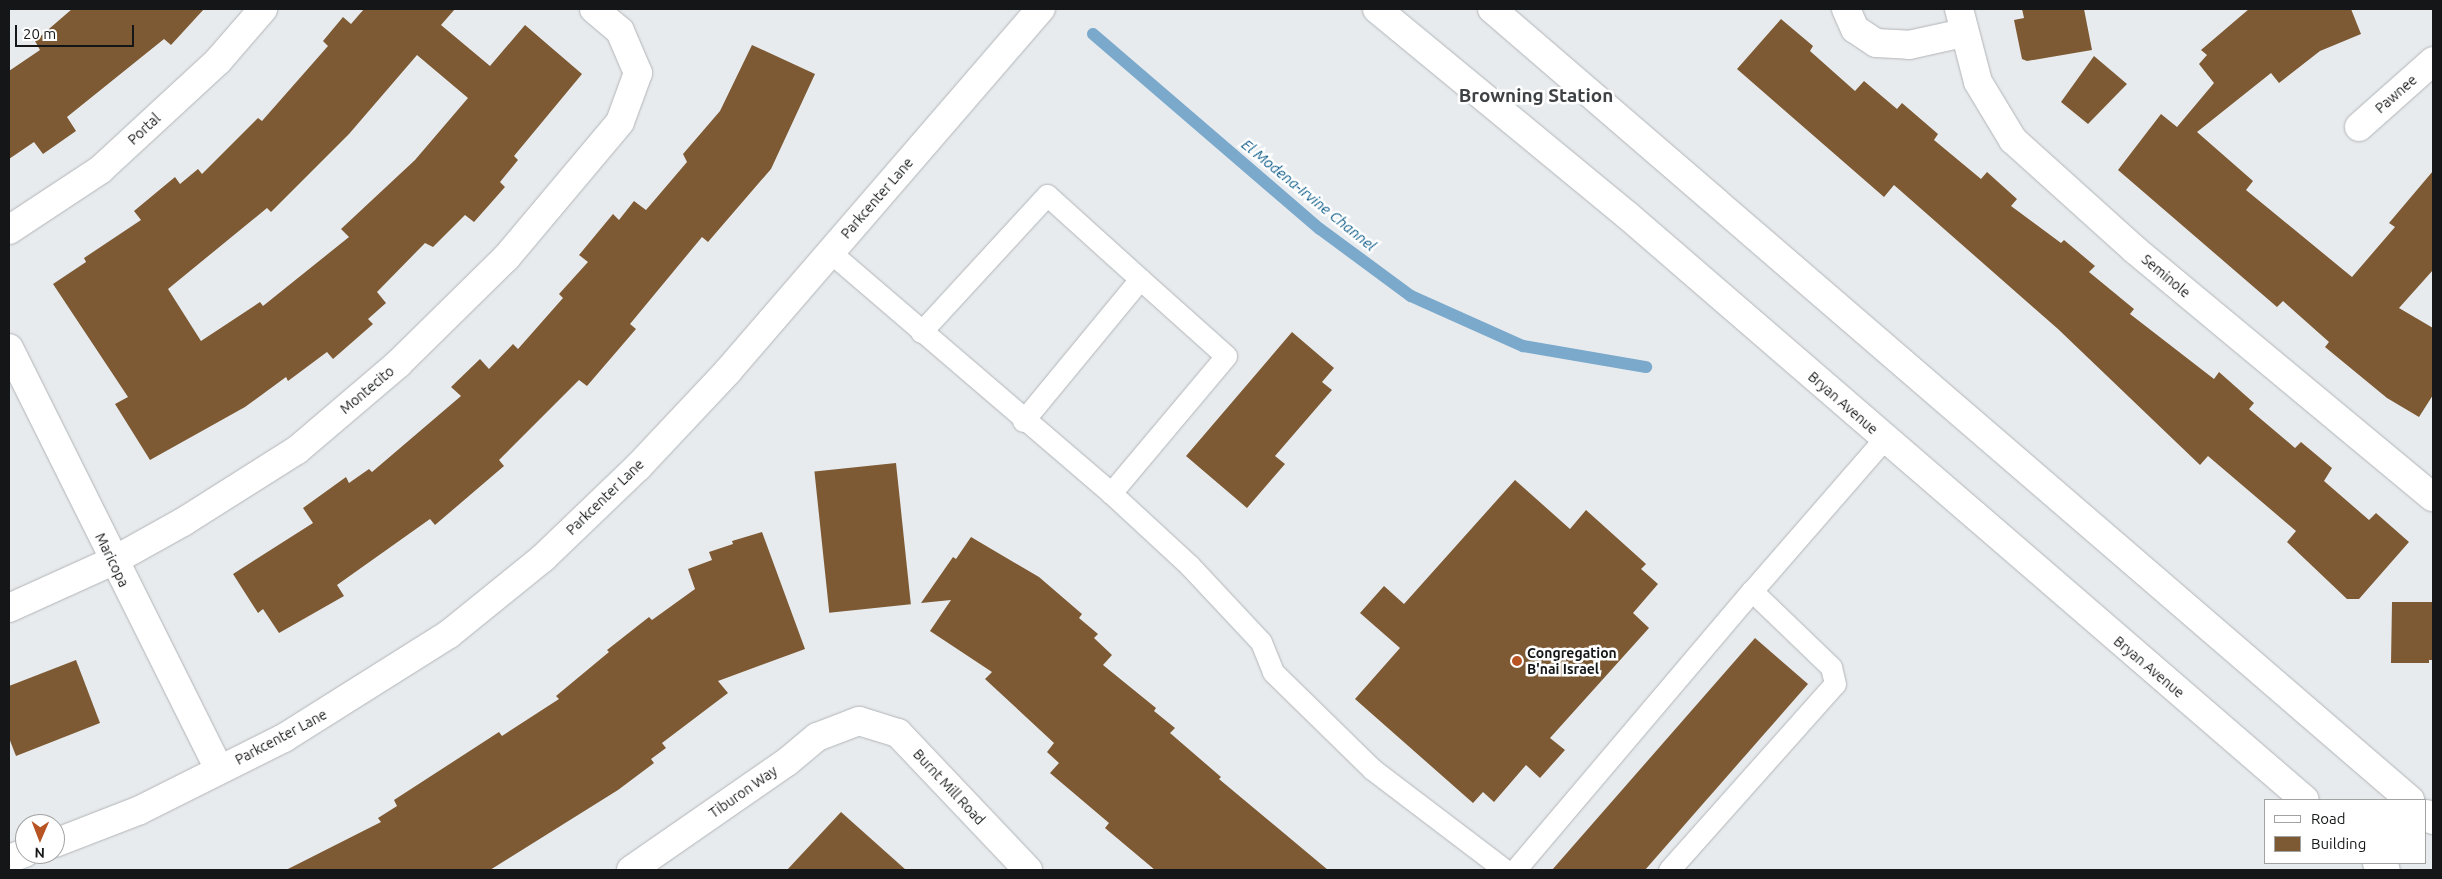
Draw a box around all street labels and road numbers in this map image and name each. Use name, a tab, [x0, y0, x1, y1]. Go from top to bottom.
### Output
street label: Pawnee	[2372, 71, 2420, 117]
street label: Portal	[124, 110, 164, 148]
street label: Parkcenter Lane	[837, 154, 917, 242]
street label: Seminole	[2138, 251, 2194, 301]
street label: Montecito	[337, 363, 397, 417]
street label: Bryan Avenue	[1805, 368, 1881, 438]
street label: Parkcenter Lane	[563, 456, 647, 538]
street label: Maricopa	[92, 530, 132, 590]
street label: Bryan Avenue	[2110, 633, 2188, 701]
street label: Parkcenter Lane	[232, 706, 330, 768]
street label: Burnt Mill Road	[910, 746, 988, 828]
street label: Tiburon Way	[706, 762, 780, 822]

